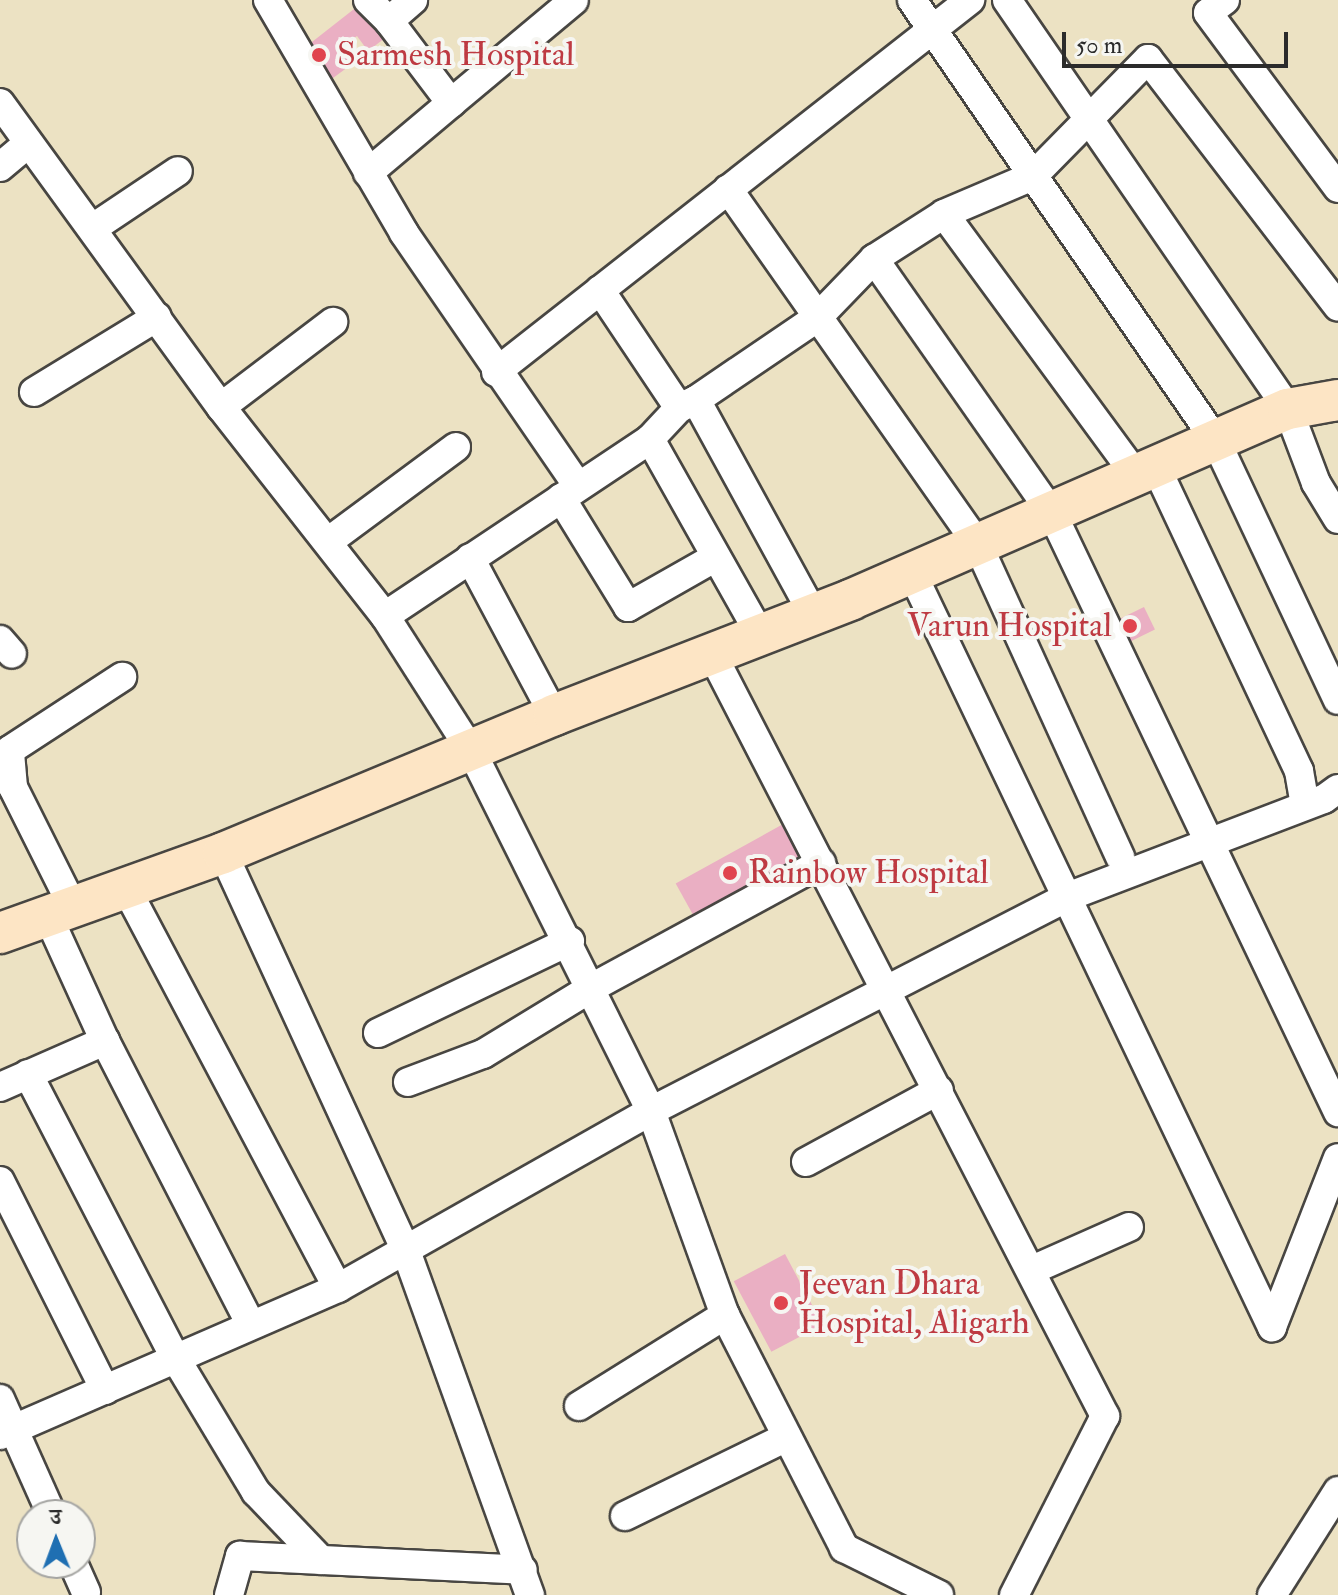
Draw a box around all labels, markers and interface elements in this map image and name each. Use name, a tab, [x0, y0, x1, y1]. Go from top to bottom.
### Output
scale bar	[1066, 16, 1292, 66]
text: 50 m	[1076, 30, 1122, 61]
place label: Sarmesh Hospital	[337, 35, 575, 75]
marker: Sarmesh Hospital	[308, 44, 330, 66]
place label: Varun Hospital	[907, 606, 1112, 646]
marker: Varun Hospital	[1119, 615, 1141, 637]
place label: Rainbow Hospital	[748, 853, 989, 893]
marker: Rainbow Hospital	[719, 862, 741, 884]
place label: Jeevan Dhara Hospital, Aligarh	[799, 1263, 1030, 1342]
marker: Jeevan Dhara Hospital, Aligarh	[770, 1292, 792, 1314]
north arrow	[16, 1499, 96, 1579]
text: उ	[50, 1503, 61, 1531]

